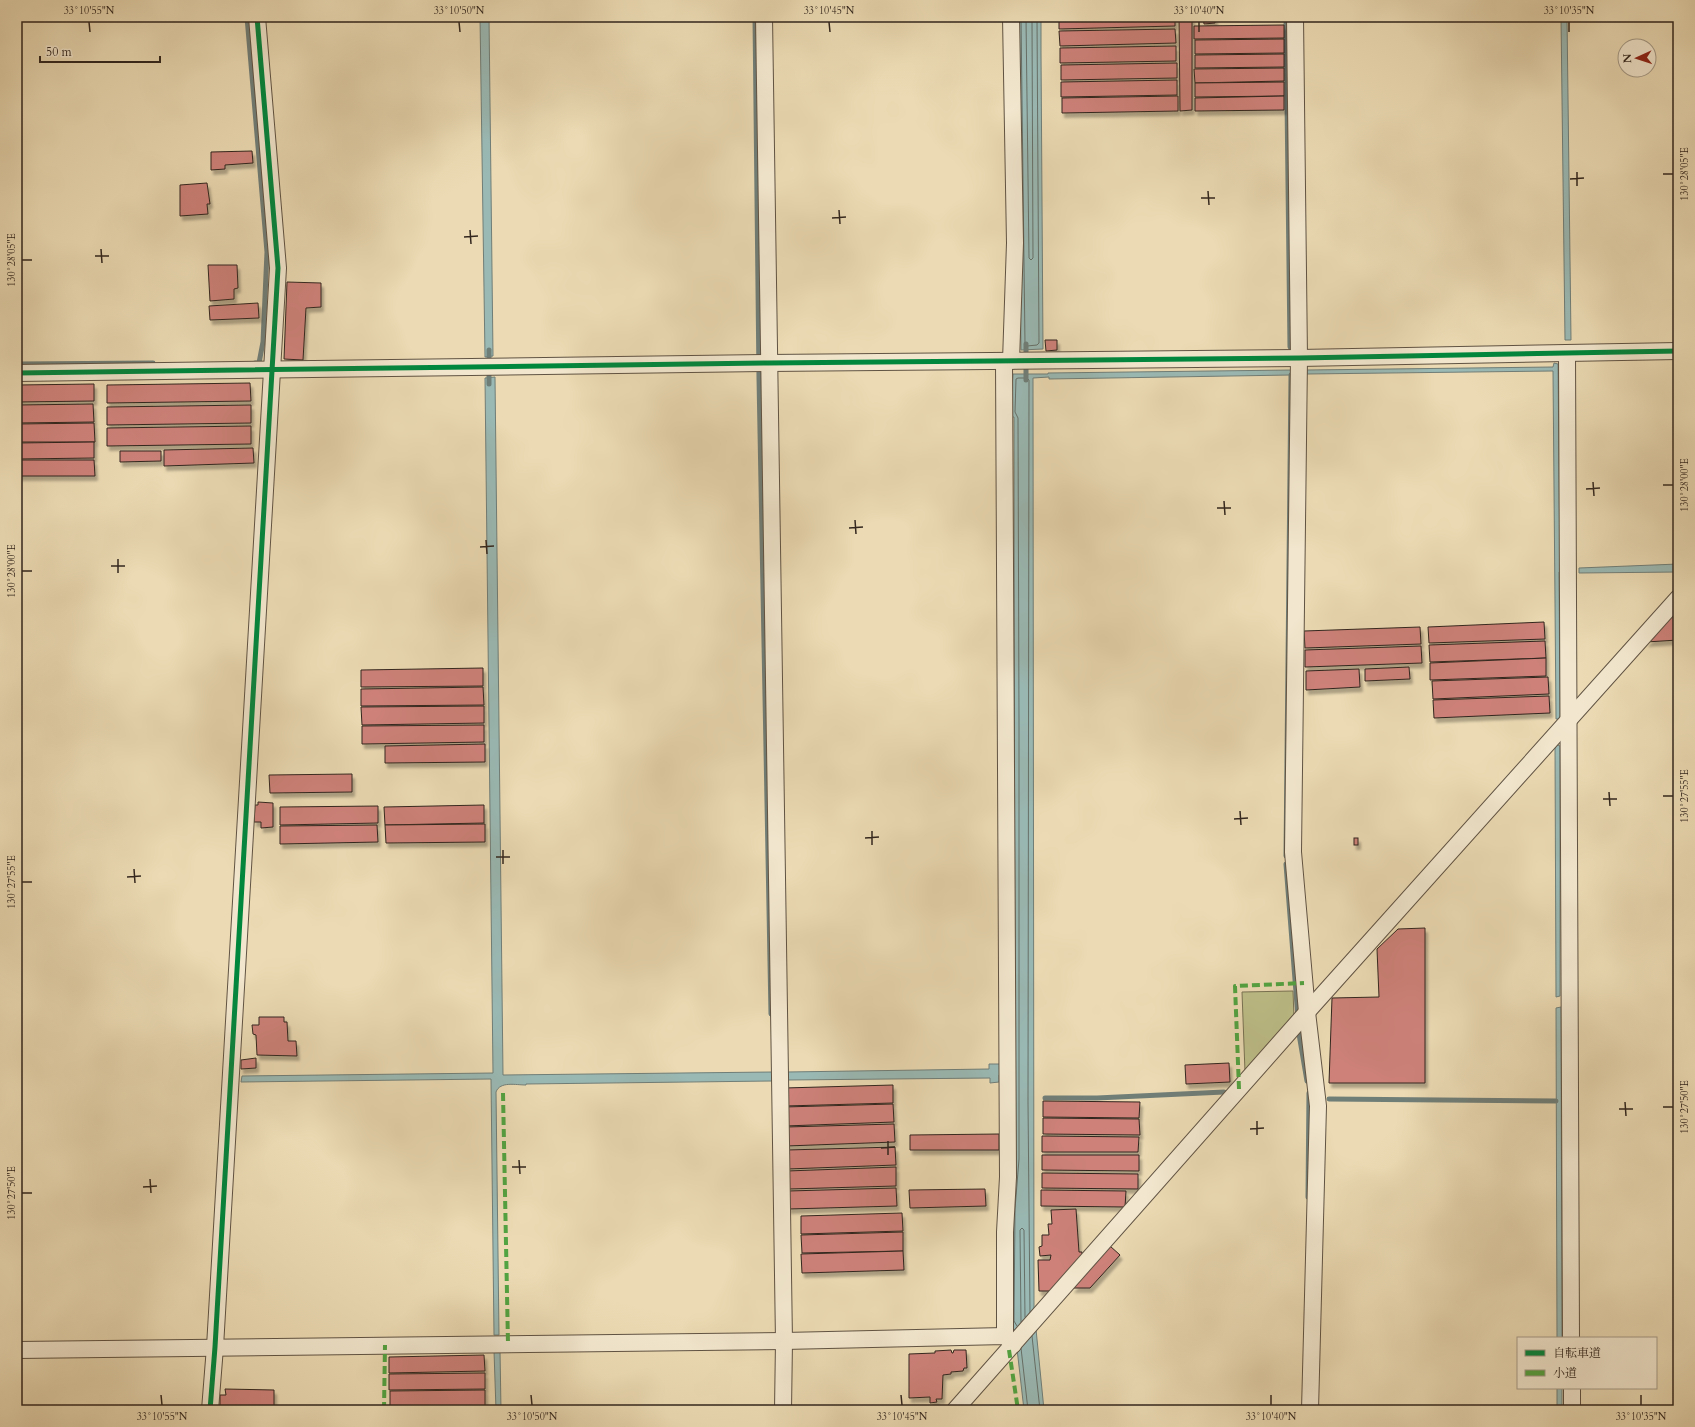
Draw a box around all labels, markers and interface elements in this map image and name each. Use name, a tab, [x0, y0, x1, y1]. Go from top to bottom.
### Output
text: 33°10'55"N	[64, 4, 115, 18]
text: 33°10'50"N	[434, 4, 485, 18]
text: 33°10'45"N	[804, 4, 855, 18]
text: 33°10'40"N	[1174, 4, 1225, 18]
text: 33°10'35"N	[1544, 4, 1595, 18]
scale bar	[40, 38, 160, 64]
north arrow	[1617, 38, 1657, 78]
text: 50 m	[46, 44, 73, 60]
text: N	[1620, 53, 1635, 64]
text: 130°28'05"E	[1678, 147, 1692, 201]
text: 130°28'05"E	[5, 233, 19, 287]
text: 130°28'00"E	[1678, 458, 1692, 512]
text: 130°28'00"E	[5, 544, 19, 598]
text: 130°27'55"E	[1678, 769, 1692, 823]
text: 130°27'55"E	[5, 855, 19, 909]
text: 130°27'50"E	[1678, 1080, 1692, 1134]
text: 130°27'50"E	[5, 1166, 19, 1220]
legend	[1517, 1337, 1657, 1389]
text: 自転車道	[1553, 1345, 1601, 1361]
text: 小道	[1553, 1365, 1577, 1381]
text: 33°10'55"N	[137, 1410, 188, 1424]
text: 33°10'50"N	[507, 1410, 558, 1424]
text: 33°10'45"N	[877, 1410, 928, 1424]
text: 33°10'40"N	[1246, 1410, 1297, 1424]
text: 33°10'35"N	[1616, 1410, 1667, 1424]

